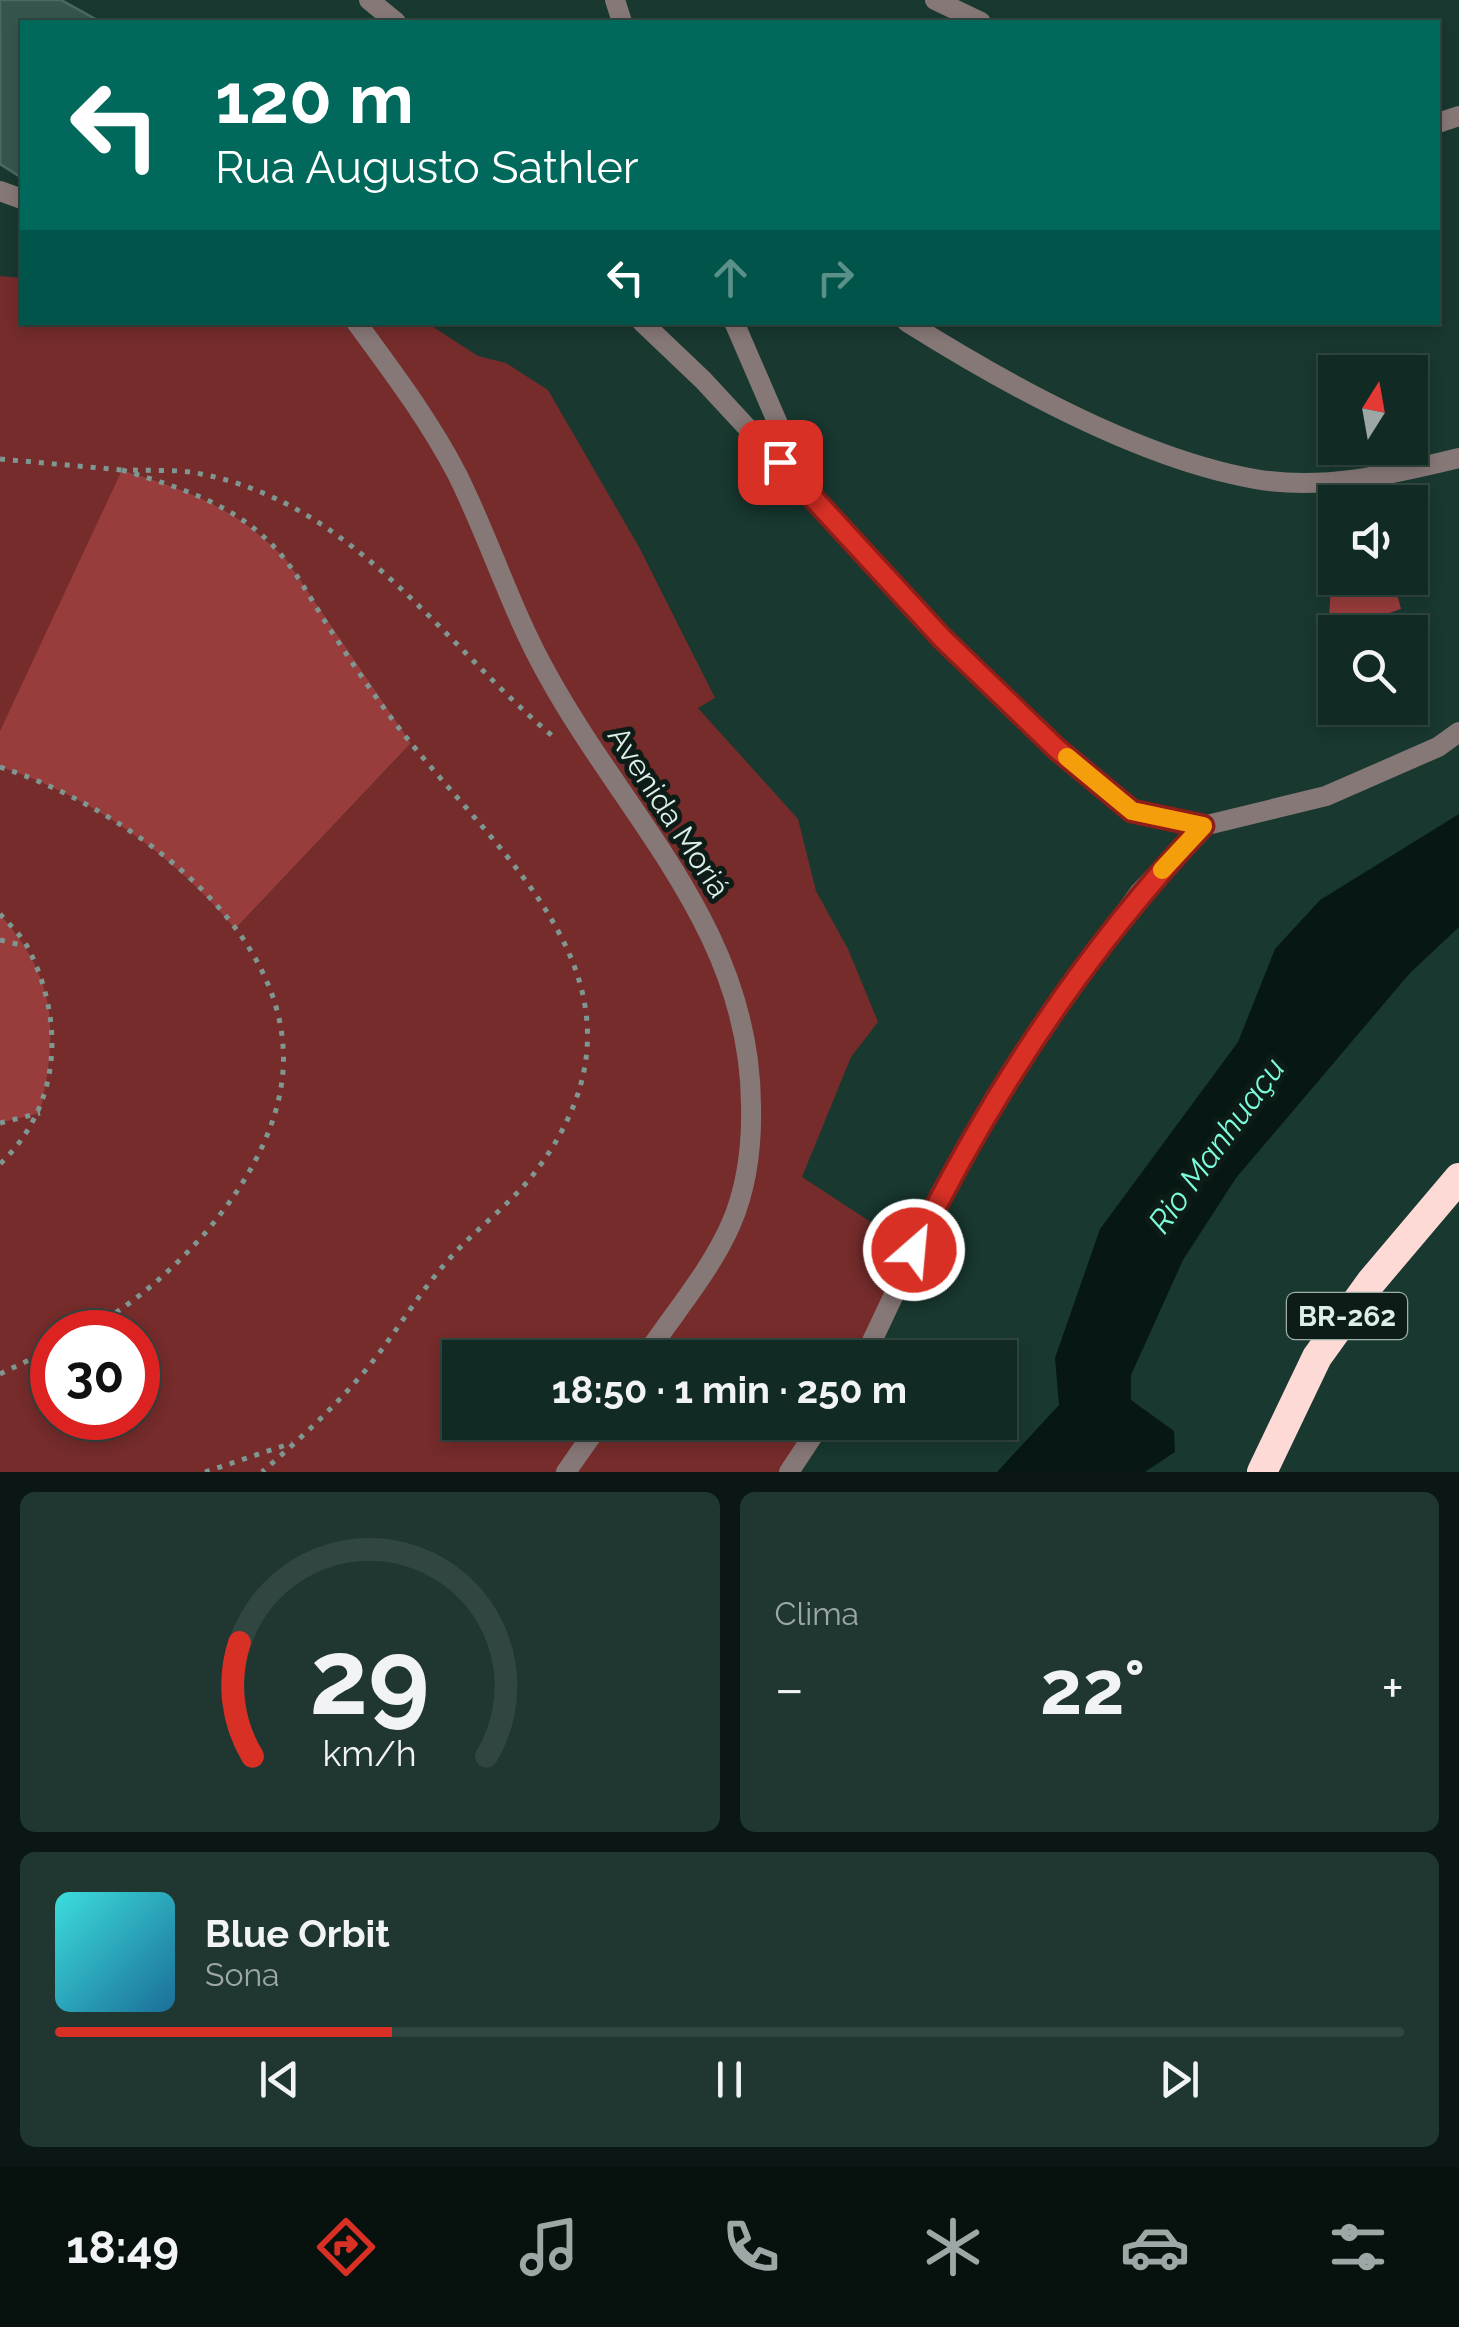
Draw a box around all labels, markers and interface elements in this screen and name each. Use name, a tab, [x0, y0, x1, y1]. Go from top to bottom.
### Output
text: 120 m	[215, 57, 414, 139]
icon: left	[50, 60, 180, 190]
text: Rua Augusto Sathler	[215, 141, 639, 194]
icon: left	[598, 250, 653, 305]
icon: ahead	[703, 250, 758, 305]
icon: right	[808, 250, 863, 305]
north arrow	[1318, 355, 1428, 465]
map controls	[1318, 355, 1428, 725]
pin	[738, 420, 823, 505]
icon: arrive	[753, 435, 808, 490]
button: sound	[1318, 485, 1428, 595]
button: search	[1318, 615, 1428, 725]
street label: Avenida Moriá	[601, 720, 737, 904]
water label: Rio Manhuaçu	[1140, 1050, 1292, 1240]
position arrow	[862, 1198, 966, 1302]
road number: BR-262	[1287, 1293, 1407, 1339]
speed limit sign: 30	[30, 1310, 160, 1440]
text: 18:50 · 1 min · 250 m	[552, 1367, 907, 1412]
text: Clima	[775, 1595, 859, 1632]
text: 29	[310, 1616, 430, 1738]
text: 22°	[1040, 1643, 1145, 1732]
text: −	[775, 1656, 804, 1721]
text: +	[1381, 1656, 1404, 1721]
text: km/h	[323, 1732, 417, 1774]
text: Blue Orbit	[205, 1911, 390, 1956]
text: Sona	[205, 1956, 280, 1993]
icon: previous	[252, 2052, 307, 2107]
icon: pause	[702, 2052, 757, 2107]
icon: next	[1152, 2052, 1207, 2107]
icon: directions	[311, 2212, 381, 2282]
icon: music	[514, 2212, 584, 2282]
icon: phone	[716, 2212, 786, 2282]
icon: climate	[918, 2212, 988, 2282]
icon: car	[1120, 2212, 1190, 2282]
icon: filters	[1323, 2212, 1393, 2282]
text: 18:49	[66, 2221, 179, 2274]

